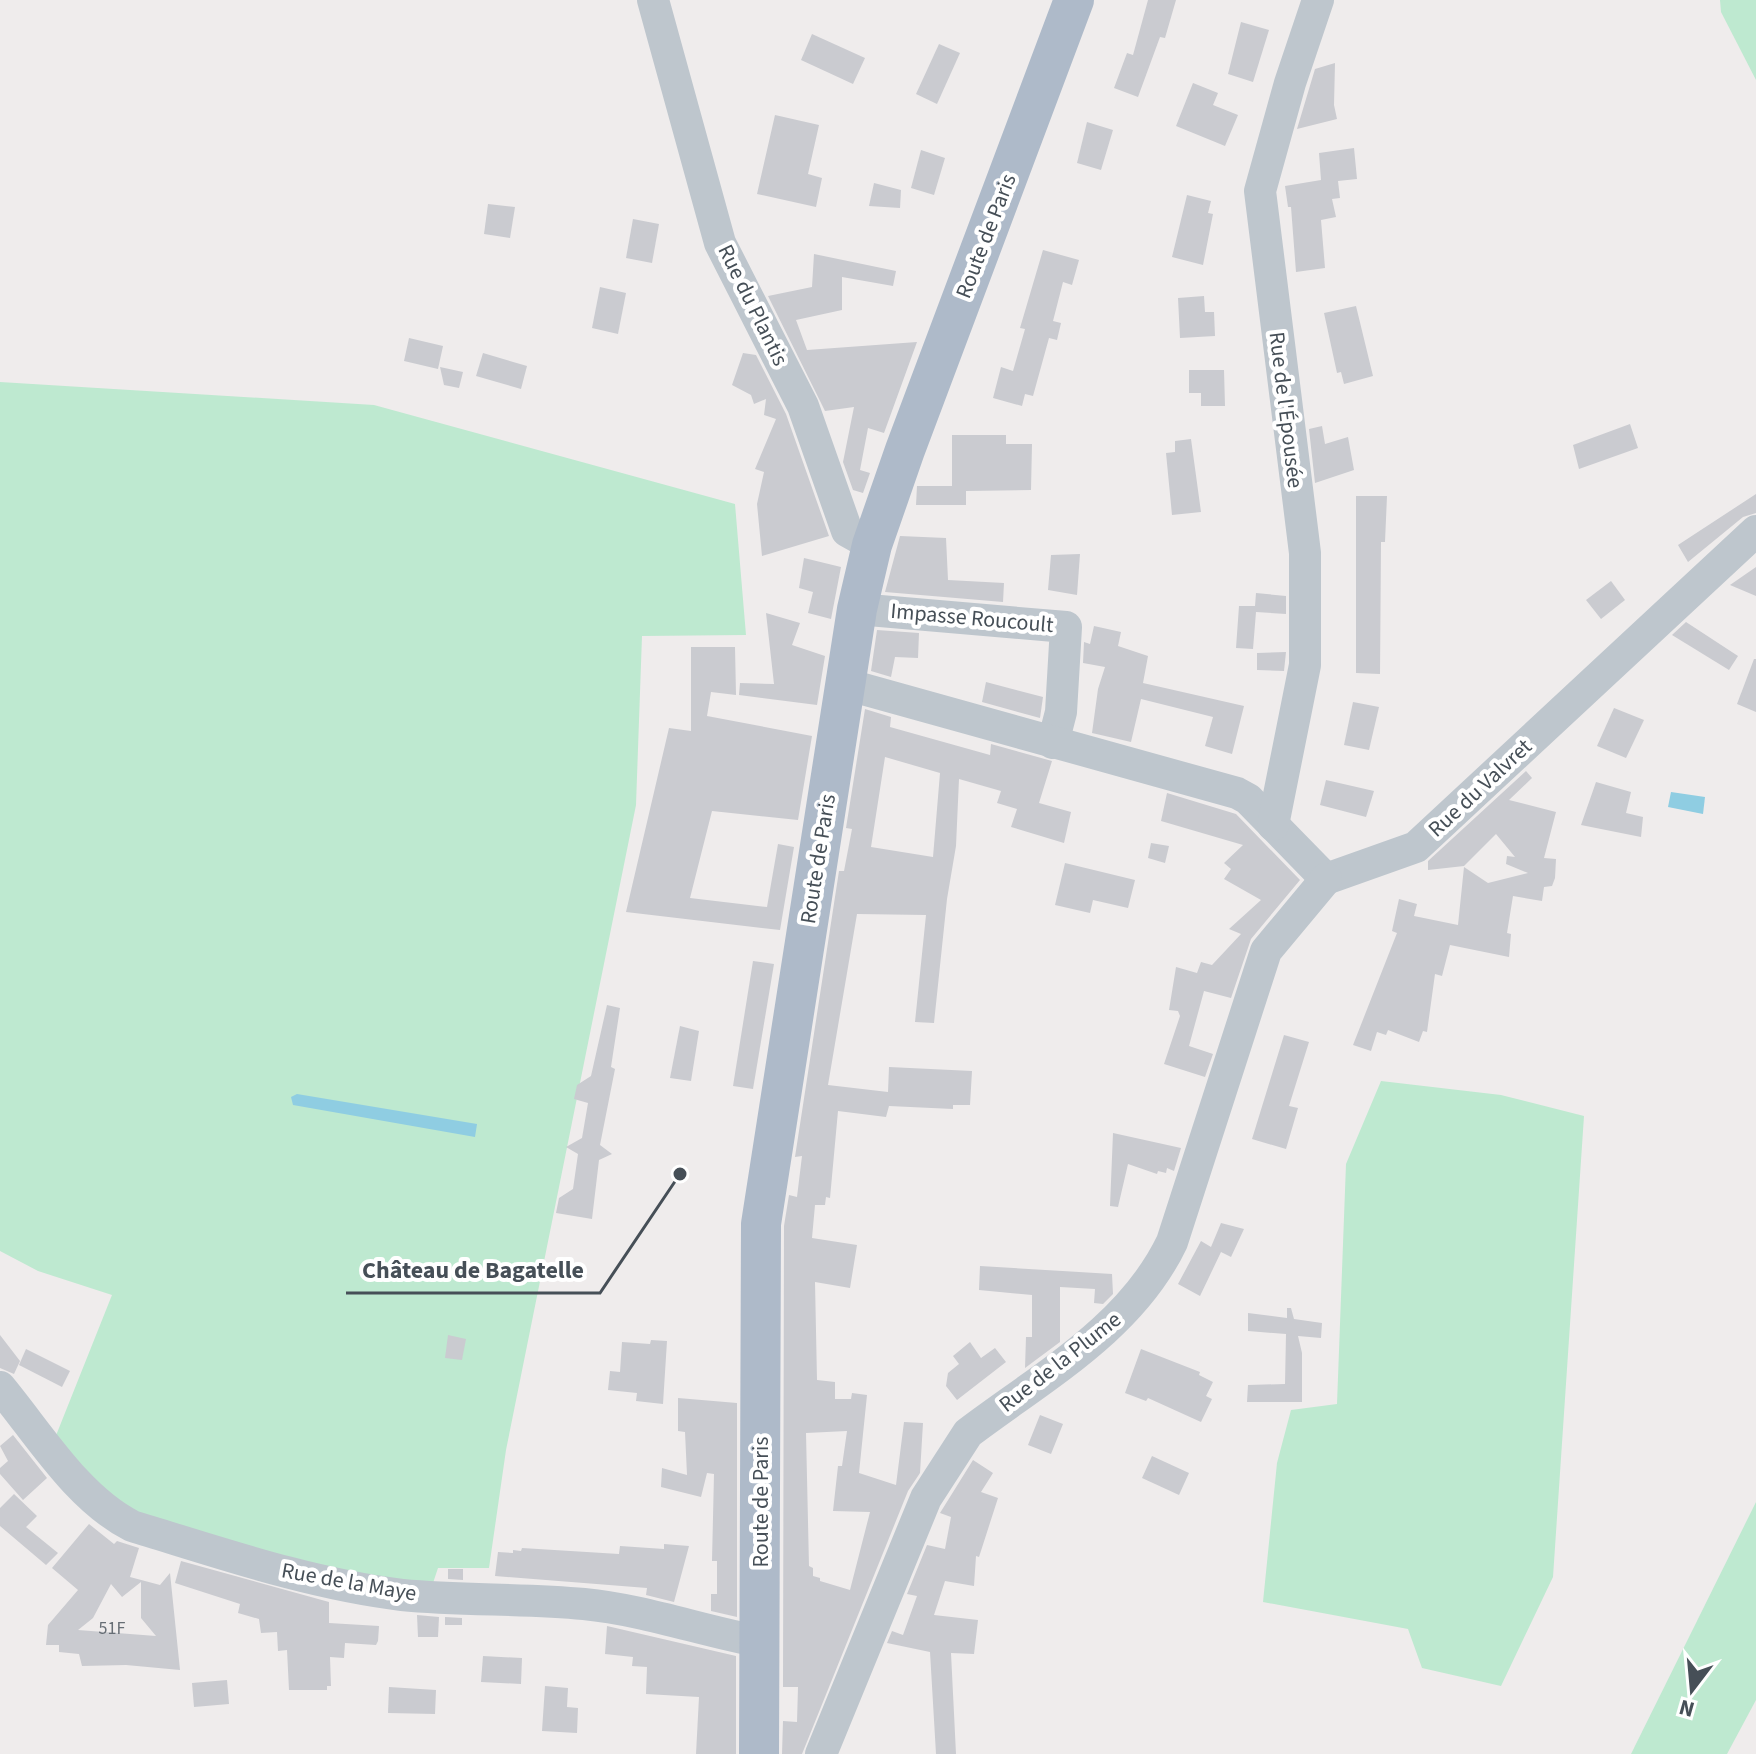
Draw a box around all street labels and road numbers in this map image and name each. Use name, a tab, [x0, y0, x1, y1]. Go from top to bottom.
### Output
street label: Route de Paris	[948, 169, 1024, 303]
street label: Rue du Plantis	[710, 239, 796, 371]
street label: Rue de l'Épousée	[1261, 330, 1311, 490]
street label: Impasse Roucoult	[889, 595, 1055, 641]
street label: Rue du Valvret	[1421, 731, 1539, 845]
street label: Route de Paris	[792, 792, 844, 926]
street label: Rue de la Plume	[992, 1304, 1128, 1420]
street label: Route de Paris	[745, 1436, 777, 1568]
street label: Rue de la Maye	[279, 1554, 419, 1610]

